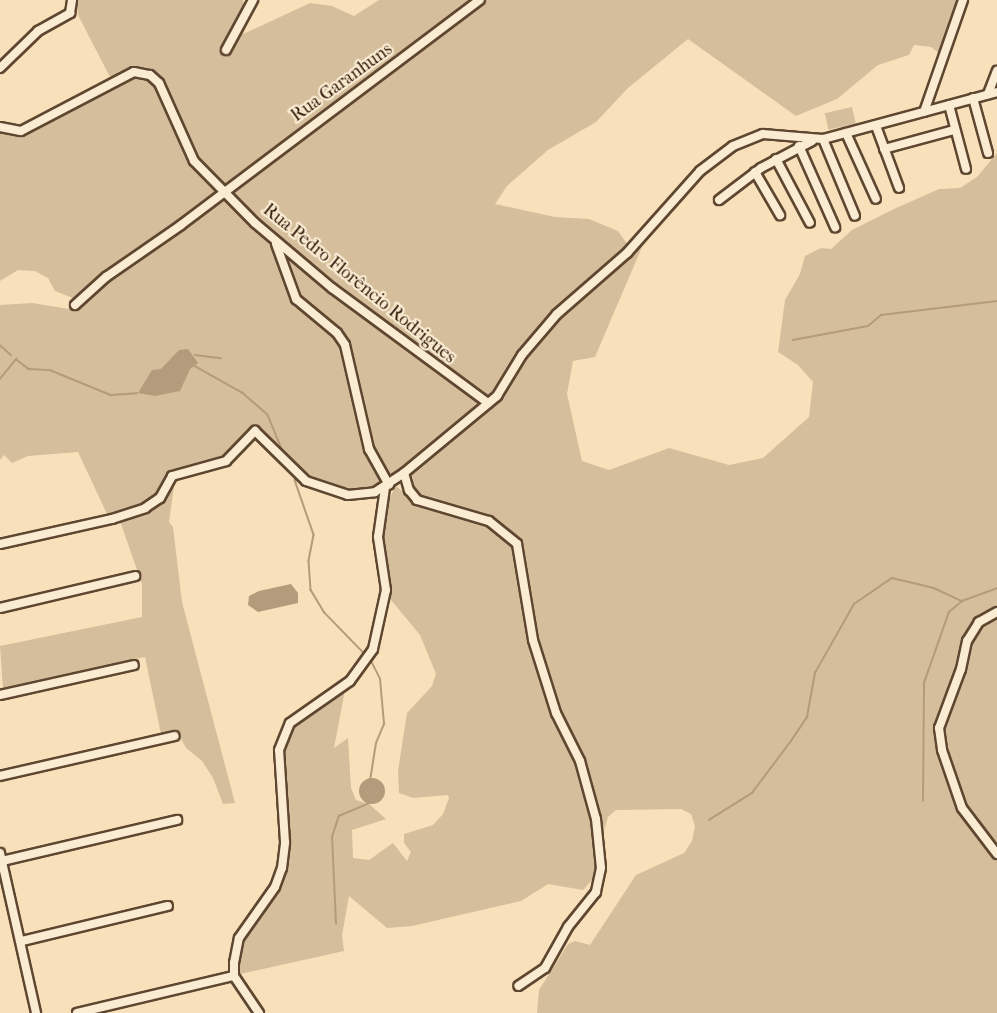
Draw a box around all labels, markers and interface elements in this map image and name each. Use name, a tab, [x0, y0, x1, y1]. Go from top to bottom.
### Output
street label: Rua Garanhuns	[287, 39, 397, 127]
street label: Rua Pedro Florêncio Rodrigues	[258, 200, 460, 368]

